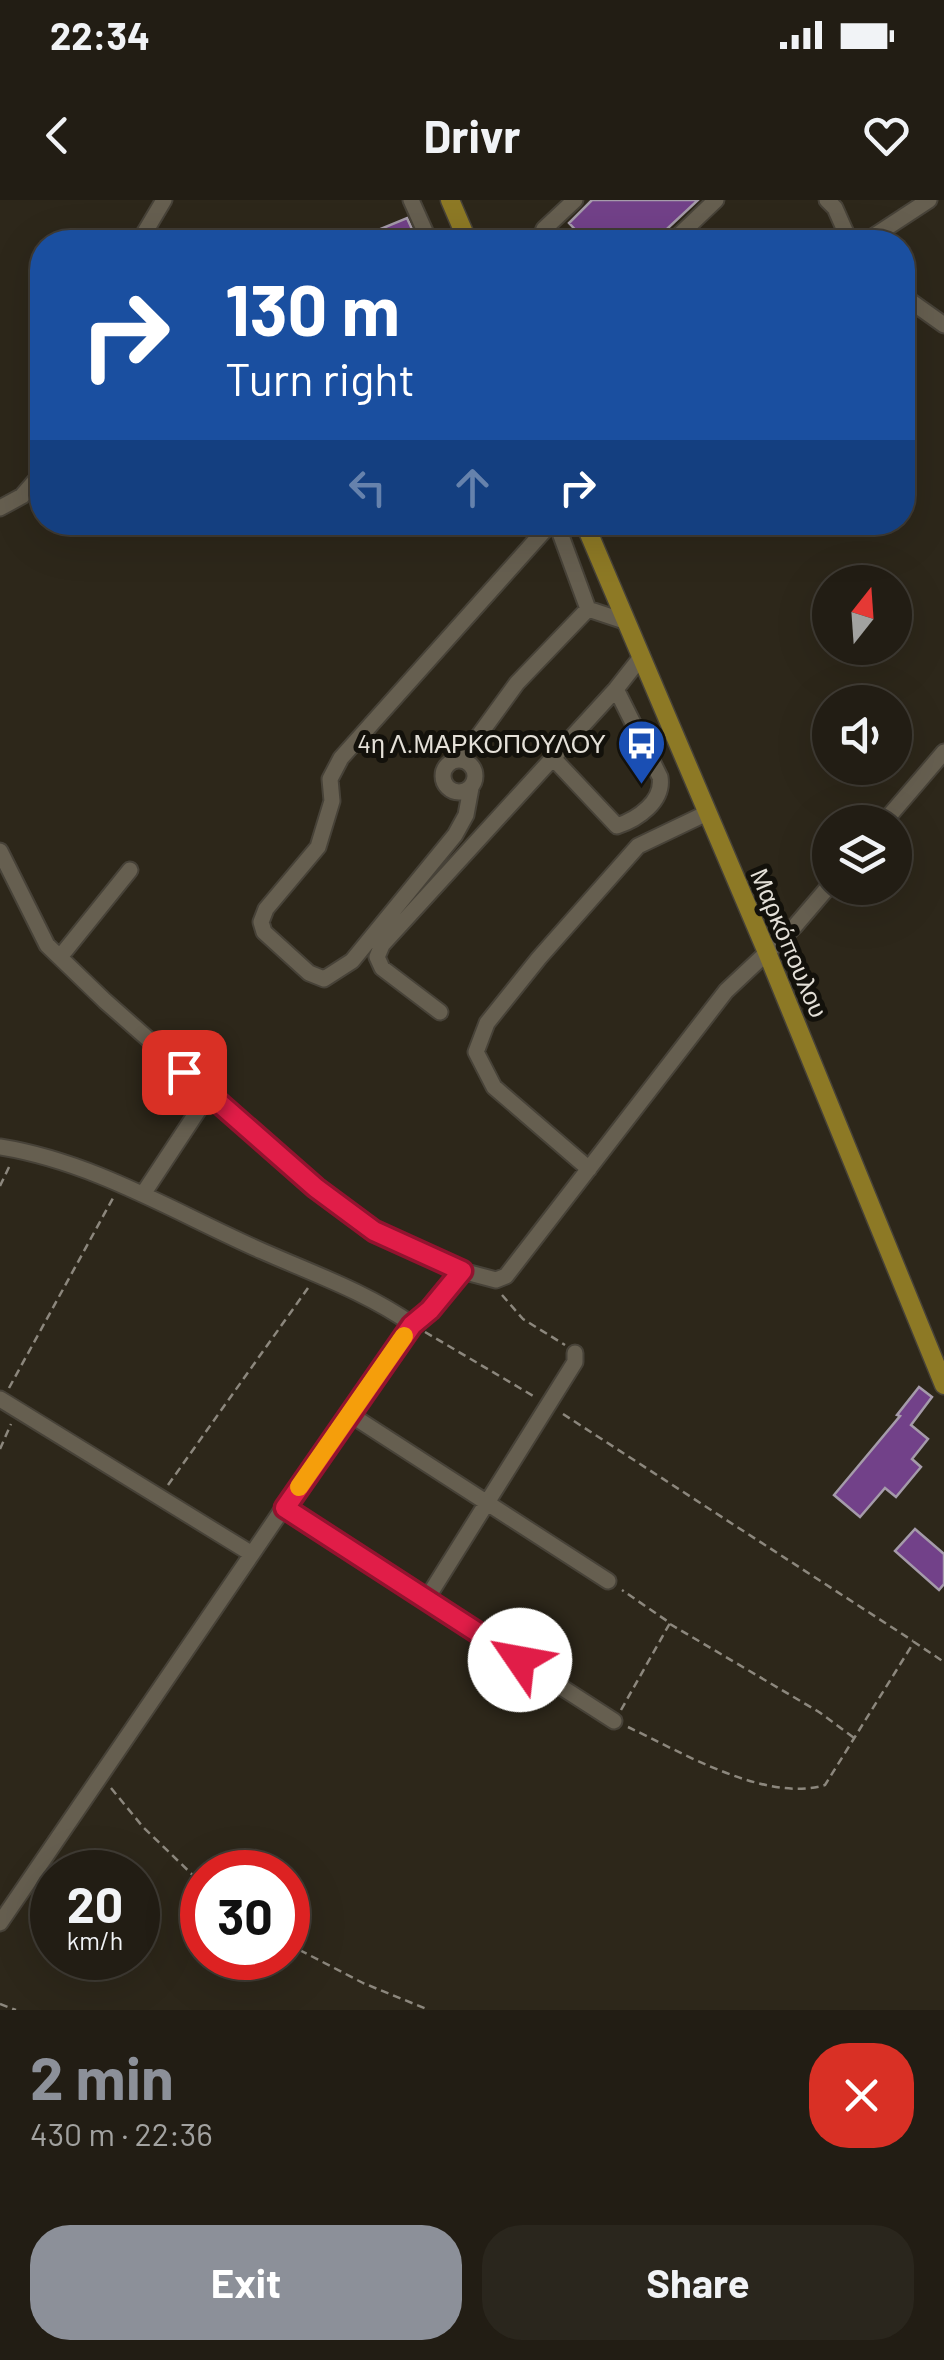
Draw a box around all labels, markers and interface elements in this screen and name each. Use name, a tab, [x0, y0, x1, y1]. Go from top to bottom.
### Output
text: 22:34	[50, 12, 150, 58]
icon: back	[30, 108, 85, 163]
text: Drivr	[423, 108, 521, 162]
icon: heart	[859, 108, 914, 163]
text: 130 m	[225, 266, 400, 350]
icon: right	[60, 270, 190, 400]
text: Turn right	[225, 351, 415, 405]
icon: left	[340, 460, 395, 515]
icon: ahead	[445, 460, 500, 515]
icon: right	[550, 460, 605, 515]
north arrow	[812, 565, 912, 665]
map controls	[812, 565, 912, 905]
button: sound	[812, 685, 912, 785]
bus stop icon: 4η Λ.ΜΑΡΚΟΠΟΥΛΟΥ	[615, 718, 667, 786]
place label: 4η Λ.ΜΑΡΚΟΠΟΥΛΟΥ	[357, 728, 606, 758]
button: layers	[812, 805, 912, 905]
street label: Μαρκόπουλου	[745, 864, 835, 1022]
pin	[142, 1030, 227, 1115]
icon: arrive	[157, 1045, 212, 1100]
position arrow	[468, 1608, 572, 1712]
speed limit sign: 30	[180, 1850, 310, 1980]
text: 20	[67, 1873, 123, 1933]
text: km/h	[67, 1925, 123, 1955]
text: 2 min	[30, 2040, 174, 2112]
button: close	[809, 2043, 914, 2148]
text: 430 m · 22:36	[30, 2114, 213, 2152]
button: Exit	[30, 2225, 462, 2340]
button: Share	[482, 2225, 914, 2340]

